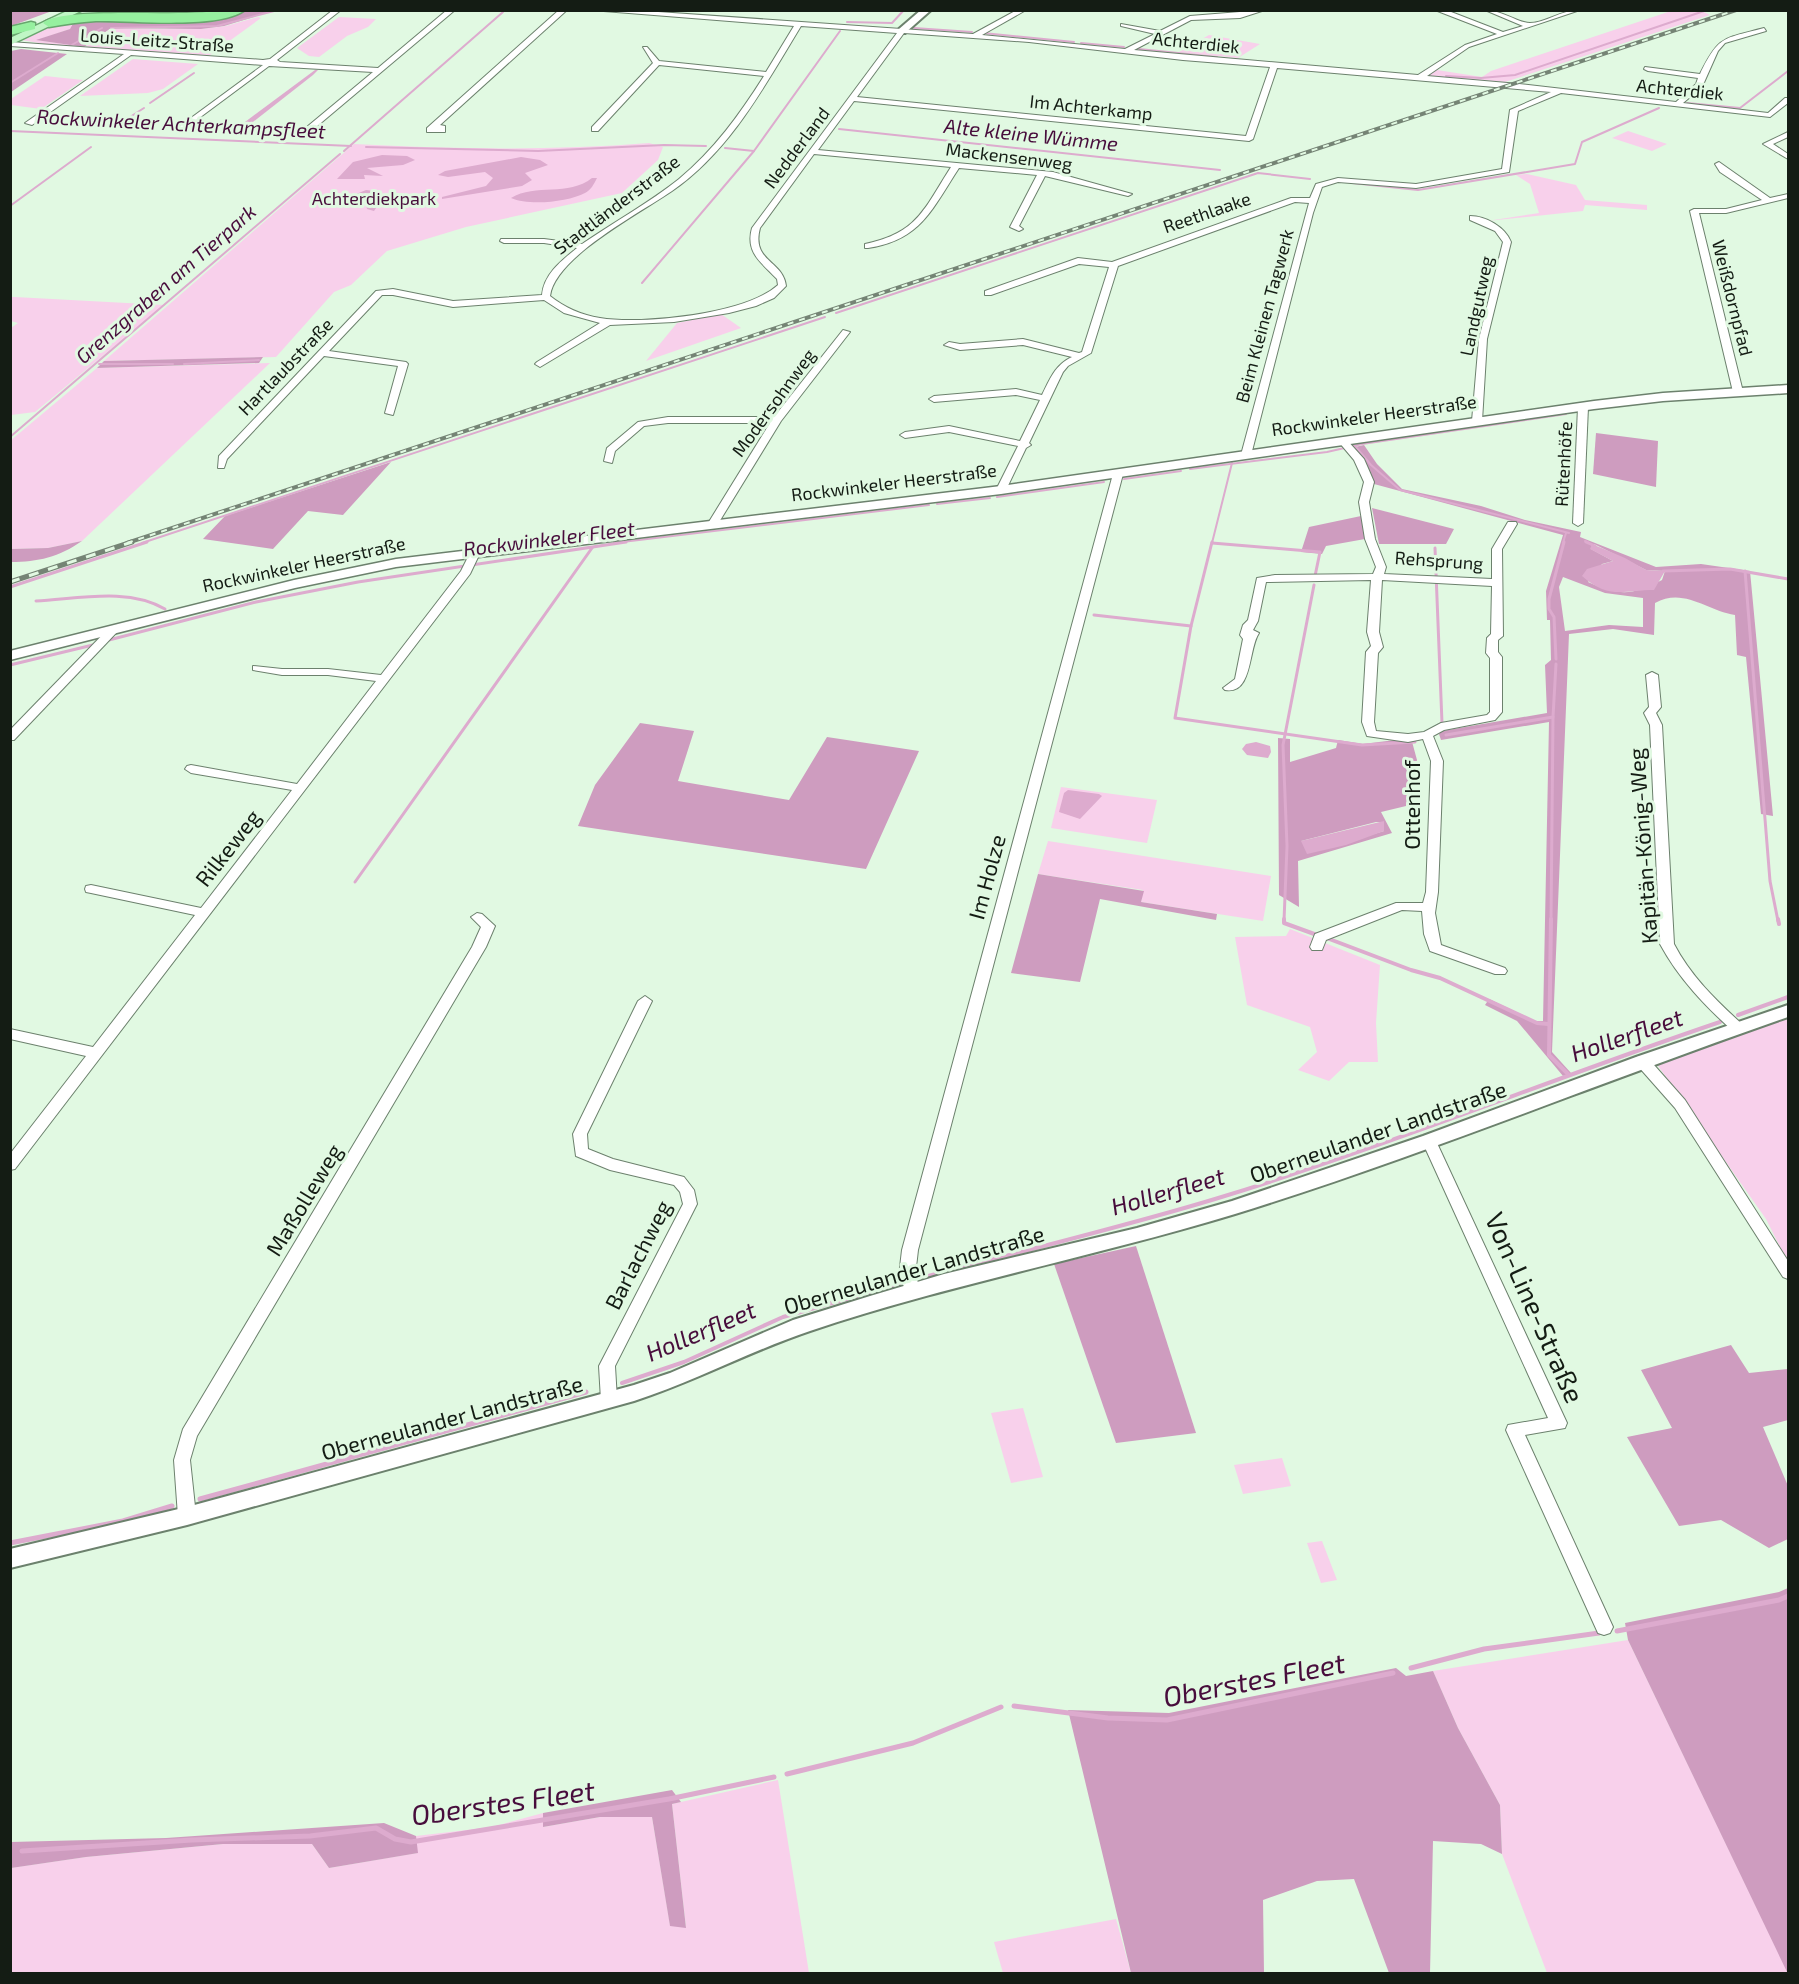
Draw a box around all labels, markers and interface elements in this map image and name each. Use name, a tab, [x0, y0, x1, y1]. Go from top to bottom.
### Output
street label: Louis-Leitz-Straße	[79, 24, 235, 56]
street label: Achterdiek	[1151, 26, 1241, 58]
street label: Achterdiek	[1635, 73, 1725, 105]
street label: Im Achterkamp	[1029, 90, 1154, 124]
street label: Nedderland	[759, 102, 834, 192]
water label: Rockwinkeler Achterkampsfleet	[36, 103, 327, 143]
water label: Alte kleine Wümme	[942, 113, 1120, 155]
street label: Mackensenweg	[945, 137, 1074, 175]
street label: Stadtländerstraße	[549, 150, 684, 259]
park label: Achterdiekpark	[312, 187, 436, 209]
street label: Reethlaake	[1160, 187, 1253, 237]
water label: Grenzgraben am Tierpark	[70, 198, 260, 368]
street label: Beim Kleinen Tagwerk	[1230, 226, 1298, 405]
street label: Weißdornpfad	[1708, 238, 1758, 358]
street label: Landgutweg	[1455, 254, 1497, 358]
street label: Hartlaubstraße	[233, 313, 337, 420]
street label: Modersohnweg	[727, 344, 820, 461]
street label: Rockwinkeler Heerstraße	[1270, 390, 1478, 440]
street label: Rütenhöfe	[1550, 421, 1576, 507]
street label: Rockwinkeler Heerstraße	[790, 458, 998, 506]
water label: Rockwinkeler Fleet	[462, 516, 636, 560]
street label: Rockwinkeler Heerstraße	[200, 532, 407, 596]
street label: Rehsprung	[1394, 546, 1484, 574]
street label: Kapitän-König-Weg	[1622, 747, 1662, 945]
street label: Ottenhof	[1398, 760, 1424, 850]
street label: Rilkeweg	[189, 804, 265, 891]
street label: Im Holze	[962, 832, 1010, 922]
water label: Hollerfleet	[1567, 1002, 1687, 1067]
street label: Oberneulander Landstraße	[1246, 1075, 1510, 1187]
street label: Maßolleweg	[260, 1139, 347, 1260]
water label: Hollerfleet	[1107, 1160, 1229, 1221]
street label: Barlachweg	[599, 1196, 676, 1313]
street label: Von-Line-Straße	[1480, 1207, 1592, 1407]
street label: Oberneulander Landstraße	[780, 1219, 1047, 1319]
water label: Hollerfleet	[641, 1294, 761, 1367]
street label: Oberneulander Landstraße	[318, 1370, 586, 1465]
water label: Oberstes Fleet	[1160, 1645, 1348, 1713]
water label: Oberstes Fleet	[409, 1772, 597, 1832]

